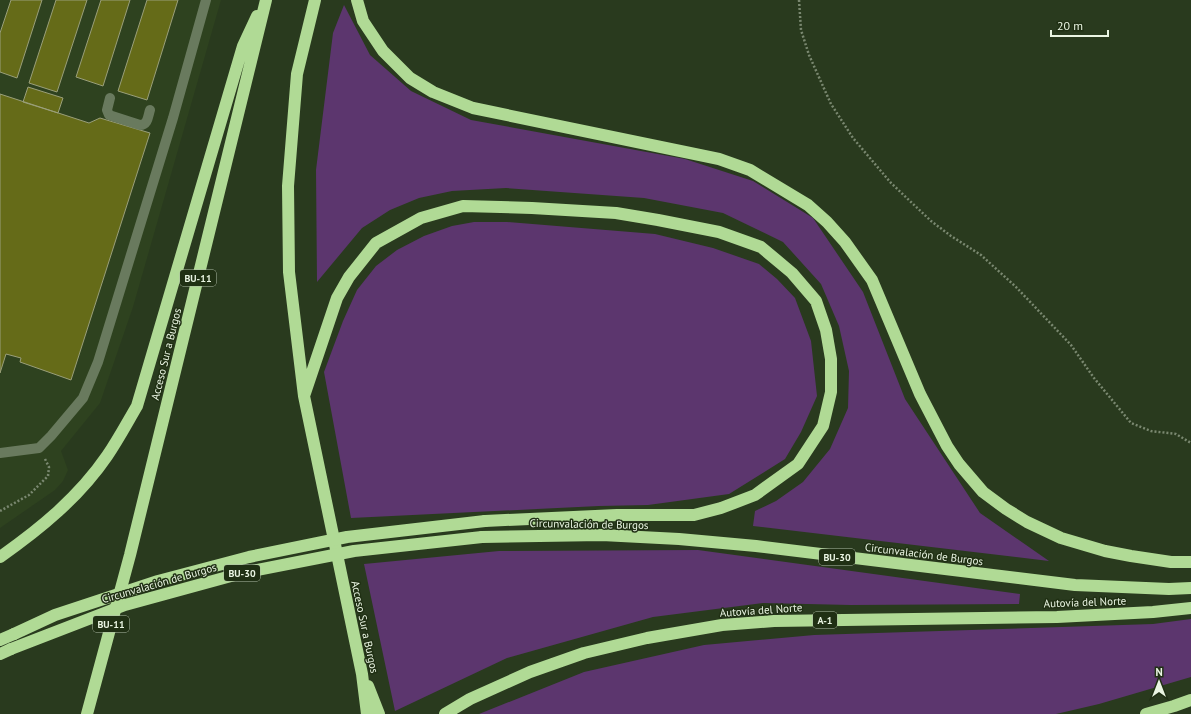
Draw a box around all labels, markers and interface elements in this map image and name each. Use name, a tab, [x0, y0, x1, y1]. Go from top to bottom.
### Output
scale bar	[1051, 12, 1108, 38]
text: 20 m	[1057, 18, 1083, 33]
road number: BU-11	[180, 270, 216, 286]
street label: Acceso Sur a Burgos	[148, 306, 184, 401]
street label: Circunvalación de Burgos	[529, 516, 649, 532]
street label: Circunvalación de Burgos	[864, 540, 984, 568]
road number: BU-30	[819, 549, 855, 565]
street label: Circunvalación de Burgos	[100, 560, 218, 606]
road number: BU-30	[224, 565, 260, 581]
street label: Acceso Sur a Burgos	[348, 580, 382, 675]
street label: Autovía del Norte	[1043, 594, 1127, 610]
street label: Autovía del Norte	[719, 600, 803, 620]
road number: A-1	[813, 612, 837, 628]
road number: BU-11	[93, 616, 129, 632]
north arrow	[1139, 662, 1179, 702]
text: N	[1155, 665, 1163, 679]

